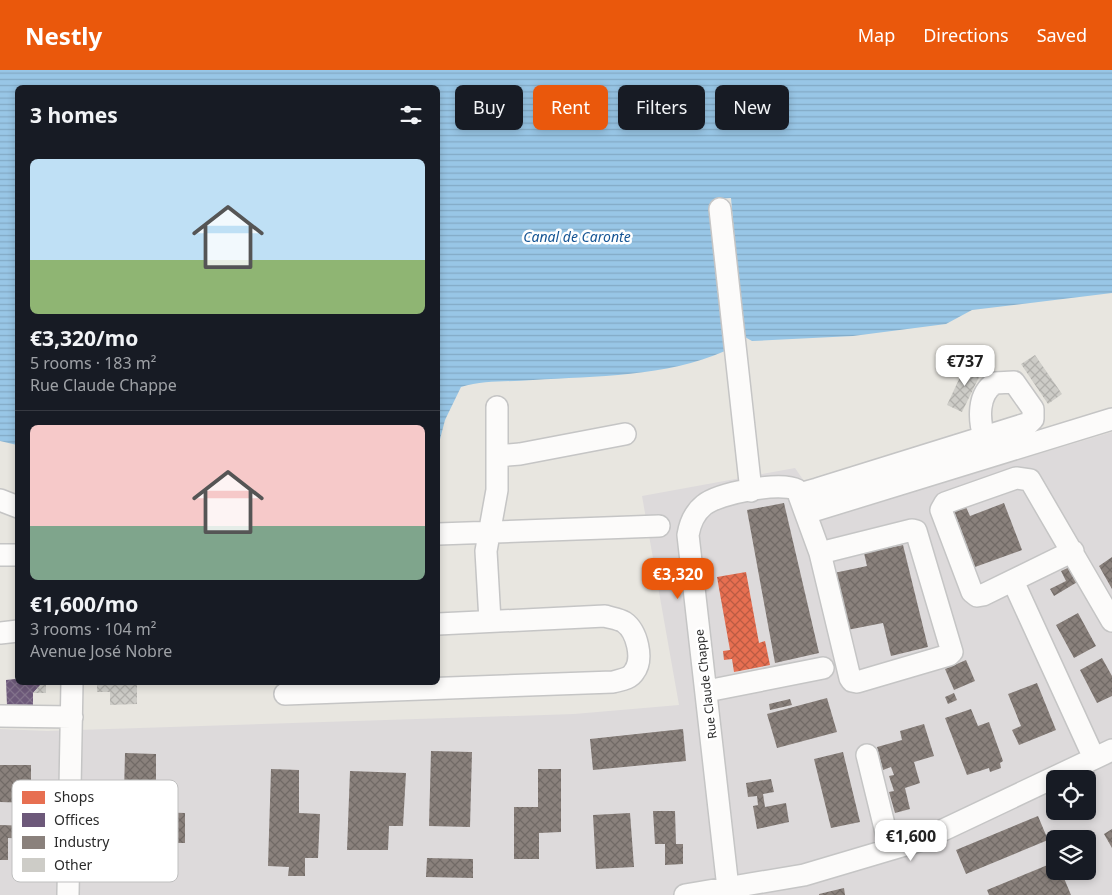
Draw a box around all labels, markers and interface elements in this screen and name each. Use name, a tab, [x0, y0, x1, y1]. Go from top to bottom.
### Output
text: Nestly	[25, 19, 102, 52]
text: Map	[858, 23, 895, 47]
text: Directions	[923, 23, 1009, 47]
text: Saved	[1037, 23, 1087, 47]
chip: Buy	[455, 85, 523, 130]
chip: Rent	[533, 85, 608, 130]
chip: Filters	[618, 85, 705, 130]
chip: New	[715, 85, 789, 130]
text: 3 homes	[30, 101, 118, 129]
icon: filters	[397, 101, 425, 129]
icon: home	[183, 192, 273, 282]
water label: Canal de Caronte	[523, 227, 631, 246]
text: €3,320/mo	[30, 324, 138, 352]
pin: €737	[935, 344, 995, 387]
text: €737	[947, 350, 983, 372]
text: 5 rooms · 183 m²	[30, 352, 156, 374]
text: Rue Claude Chappe	[30, 374, 177, 396]
icon: home	[183, 457, 273, 547]
pin: €3,320	[637, 558, 719, 600]
text: €3,320	[653, 563, 703, 585]
text: €1,600/mo	[30, 590, 138, 618]
text: 3 rooms · 104 m²	[30, 618, 156, 640]
street label: Rue Claude Chappe	[690, 628, 721, 740]
text: Avenue José Nobre	[30, 640, 172, 662]
map controls	[1046, 770, 1096, 880]
button: locate	[1046, 770, 1096, 820]
legend	[12, 780, 178, 882]
text: Shops	[54, 787, 94, 806]
text: Offices	[54, 810, 100, 829]
pin: €1,600	[870, 820, 952, 862]
text: €1,600	[886, 825, 936, 847]
button: layers	[1046, 830, 1096, 880]
text: Industry	[54, 832, 110, 851]
text: Other	[54, 855, 93, 874]

